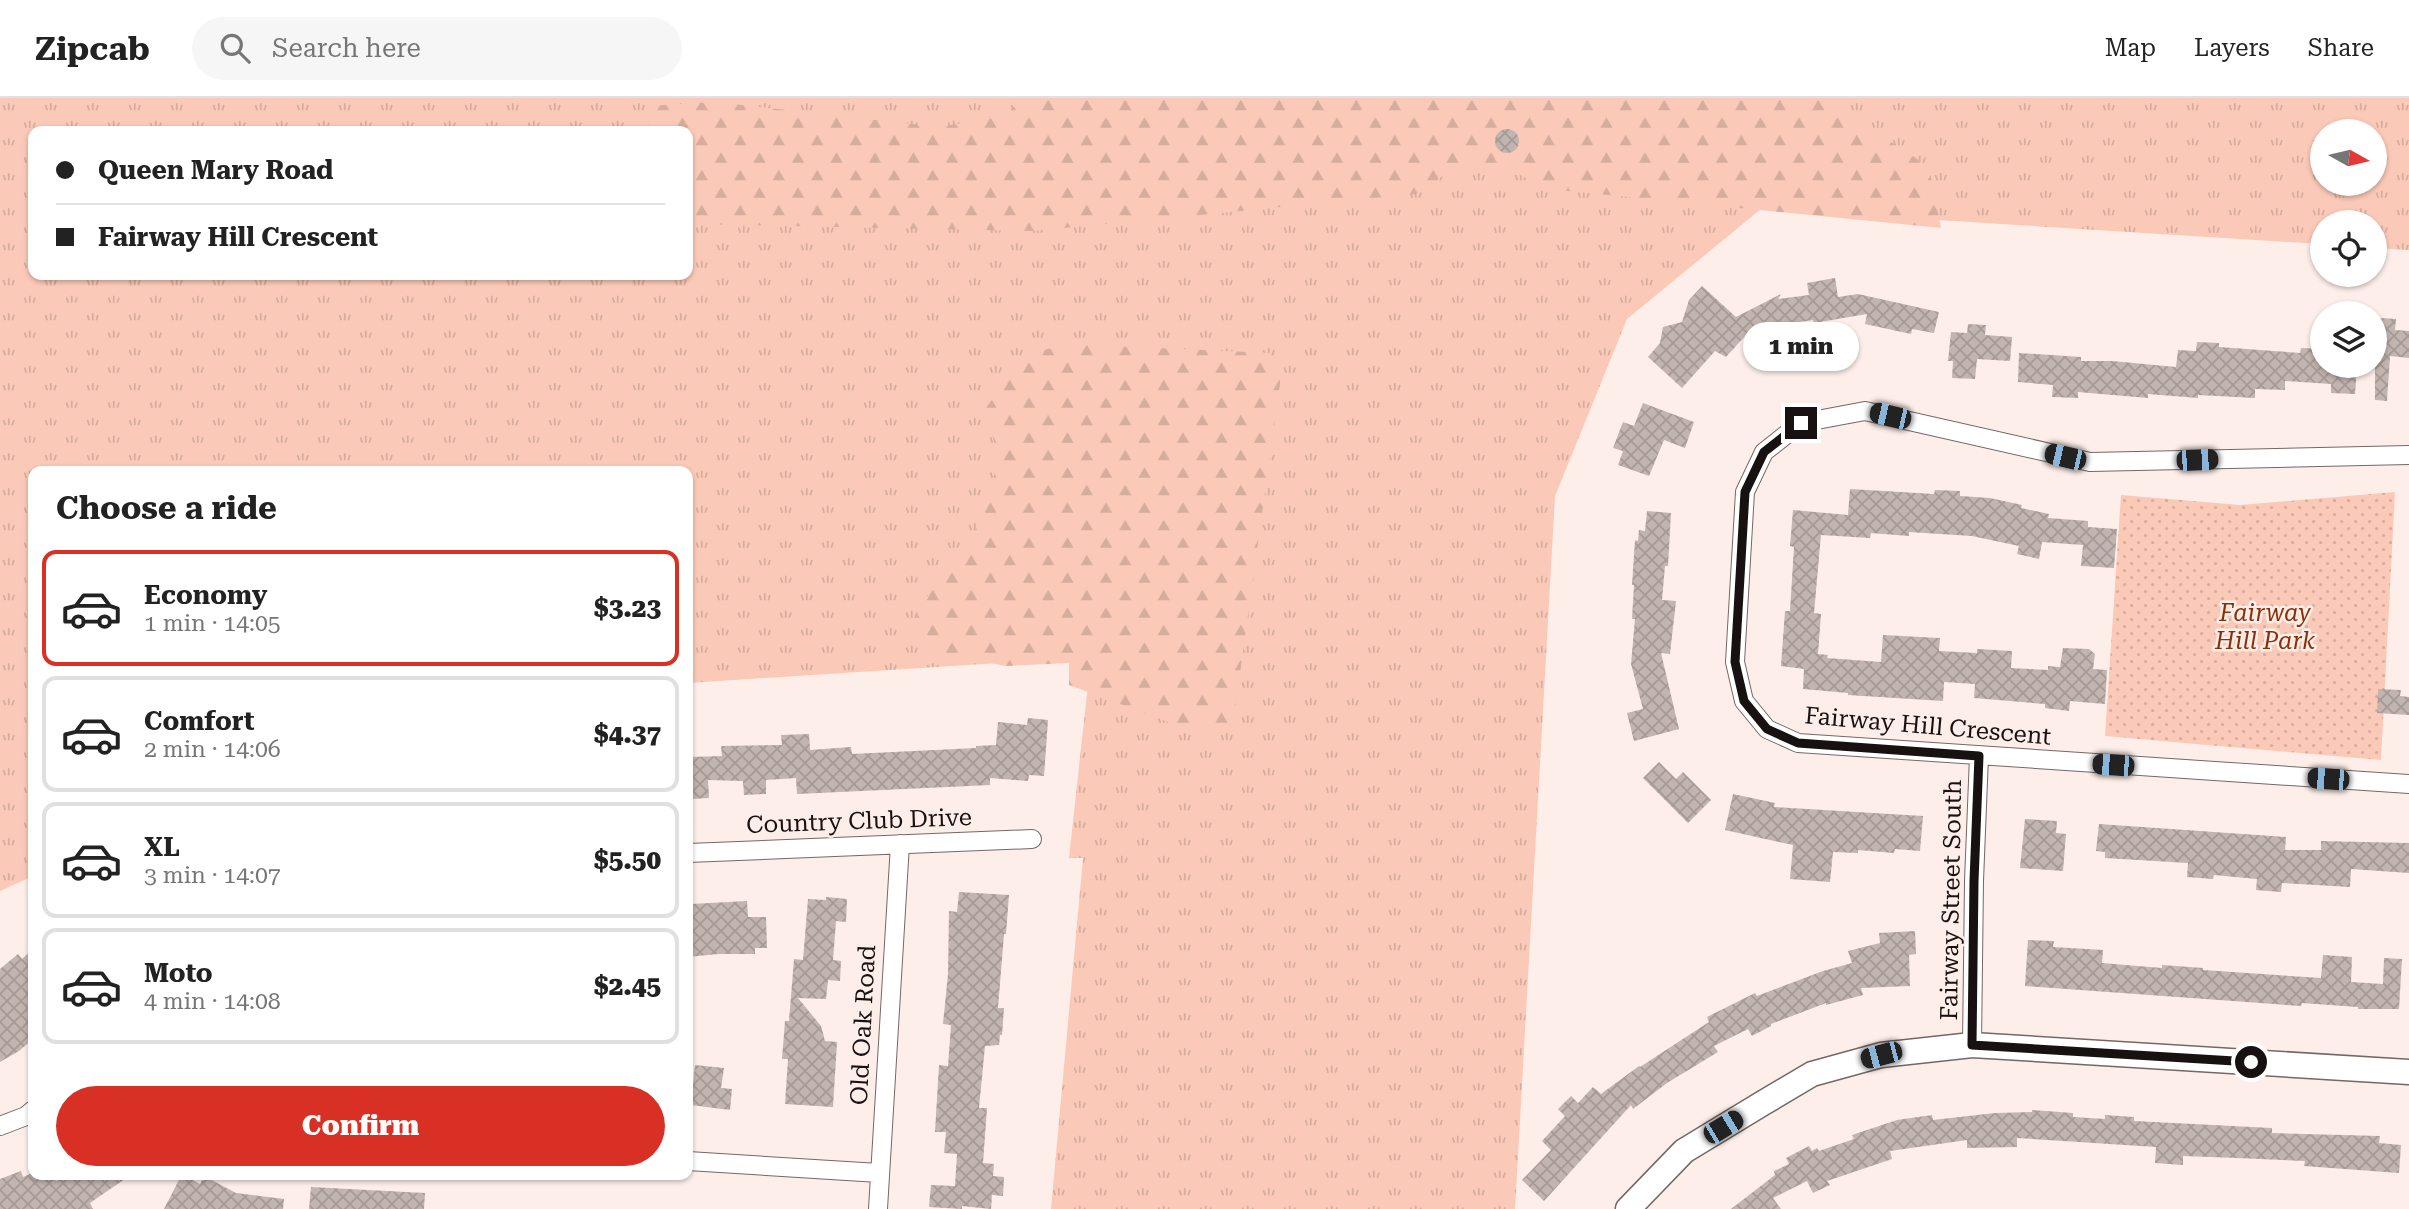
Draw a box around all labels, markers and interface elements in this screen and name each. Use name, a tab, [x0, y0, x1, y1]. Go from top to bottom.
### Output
search box	[192, 17, 682, 80]
text: Zipcab	[35, 29, 150, 68]
icon: search	[216, 29, 254, 67]
text: Search here	[272, 33, 421, 63]
text: Map	[2105, 34, 2156, 62]
text: Layers	[2194, 34, 2270, 62]
text: Share	[2308, 34, 2374, 62]
north arrow	[2310, 119, 2387, 196]
map controls	[2310, 119, 2387, 378]
text: Queen Mary Road	[98, 155, 333, 185]
button: locate	[2310, 210, 2387, 287]
text: Fairway Hill Crescent	[98, 222, 378, 252]
button: layers	[2310, 301, 2387, 378]
callout: 1 min	[1743, 322, 1859, 370]
text: 1 min	[1769, 333, 1833, 360]
car	[1868, 401, 1913, 431]
route end	[1785, 407, 1817, 439]
car	[2043, 442, 2088, 472]
car	[2176, 449, 2219, 471]
text: Choose a ride	[56, 489, 277, 527]
icon: car	[60, 577, 123, 640]
text: Economy	[144, 580, 267, 610]
text: $3.23	[594, 593, 661, 623]
park label: Fairway Hill Park	[2214, 599, 2315, 655]
text: 1 min · 14:05	[144, 610, 281, 637]
street label: Fairway Hill Crescent	[1804, 701, 2052, 751]
icon: car	[60, 703, 123, 766]
text: Comfort	[144, 706, 254, 736]
text: $4.37	[594, 719, 661, 749]
text: 2 min · 14:06	[144, 736, 281, 763]
car	[2092, 753, 2135, 777]
car	[2307, 767, 2350, 791]
street label: Fairway Street South	[1935, 779, 1967, 1021]
street label: Country Club Drive	[746, 803, 972, 839]
icon: car	[60, 829, 123, 892]
text: XL	[144, 832, 180, 862]
text: $5.50	[594, 845, 661, 875]
text: 3 min · 14:07	[144, 862, 281, 889]
street label: Old Oak Road	[845, 944, 881, 1106]
icon: car	[60, 955, 123, 1018]
text: Moto	[144, 958, 213, 988]
text: $2.45	[594, 971, 661, 1001]
text: 4 min · 14:08	[144, 988, 281, 1015]
car	[1858, 1039, 1905, 1071]
route start	[2235, 1046, 2267, 1078]
button: Confirm	[56, 1086, 665, 1166]
car	[1700, 1107, 1747, 1147]

